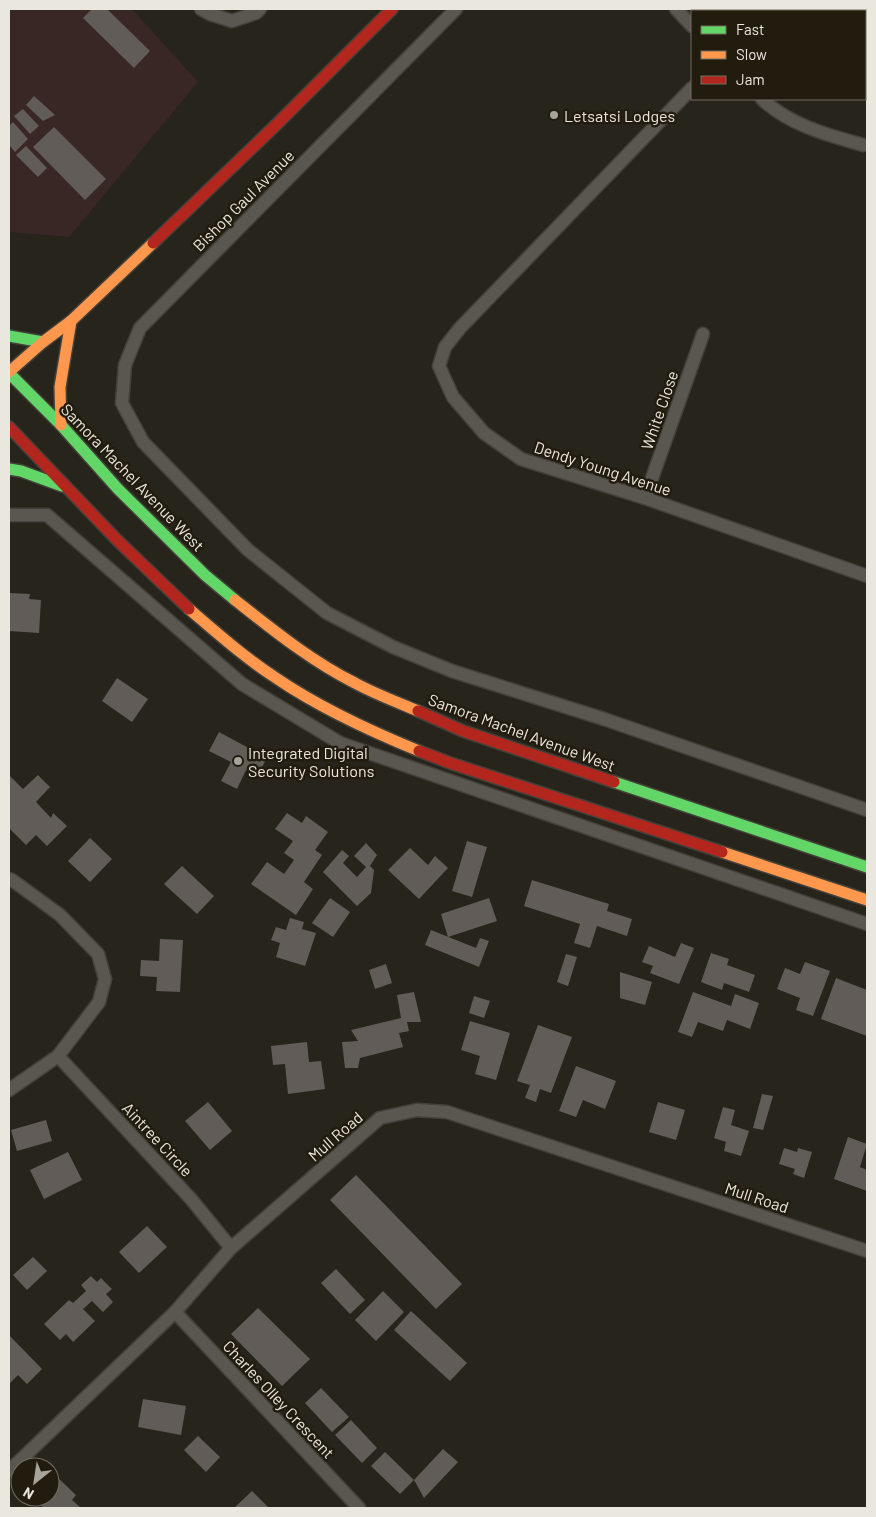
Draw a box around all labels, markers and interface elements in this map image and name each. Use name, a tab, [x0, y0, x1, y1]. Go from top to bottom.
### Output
legend	[691, 10, 866, 100]
text: Fast	[736, 20, 764, 38]
text: Slow	[736, 45, 767, 63]
text: Jam	[736, 70, 765, 88]
place label: Letsatsi Lodges	[564, 106, 675, 125]
marker: Letsatsi Lodges	[548, 109, 560, 121]
street label: Bishop Gaul Avenue	[188, 145, 298, 255]
street label: White Close	[637, 368, 681, 452]
street label: Samora Machel Avenue West	[58, 399, 208, 555]
street label: Dendy Young Avenue	[532, 437, 674, 499]
street label: Samora Machel Avenue West	[426, 689, 618, 775]
place label: Integrated Digital Security Solutions	[248, 743, 374, 780]
marker: Integrated Digital Security Solutions	[232, 755, 244, 767]
street label: Aintree Circle	[119, 1098, 197, 1180]
street label: Mull Road	[304, 1107, 366, 1165]
street label: Mull Road	[723, 1178, 791, 1216]
street label: Charles Olley Crescent	[219, 1336, 339, 1462]
north arrow	[10, 1457, 60, 1507]
text: N	[20, 1484, 37, 1503]

